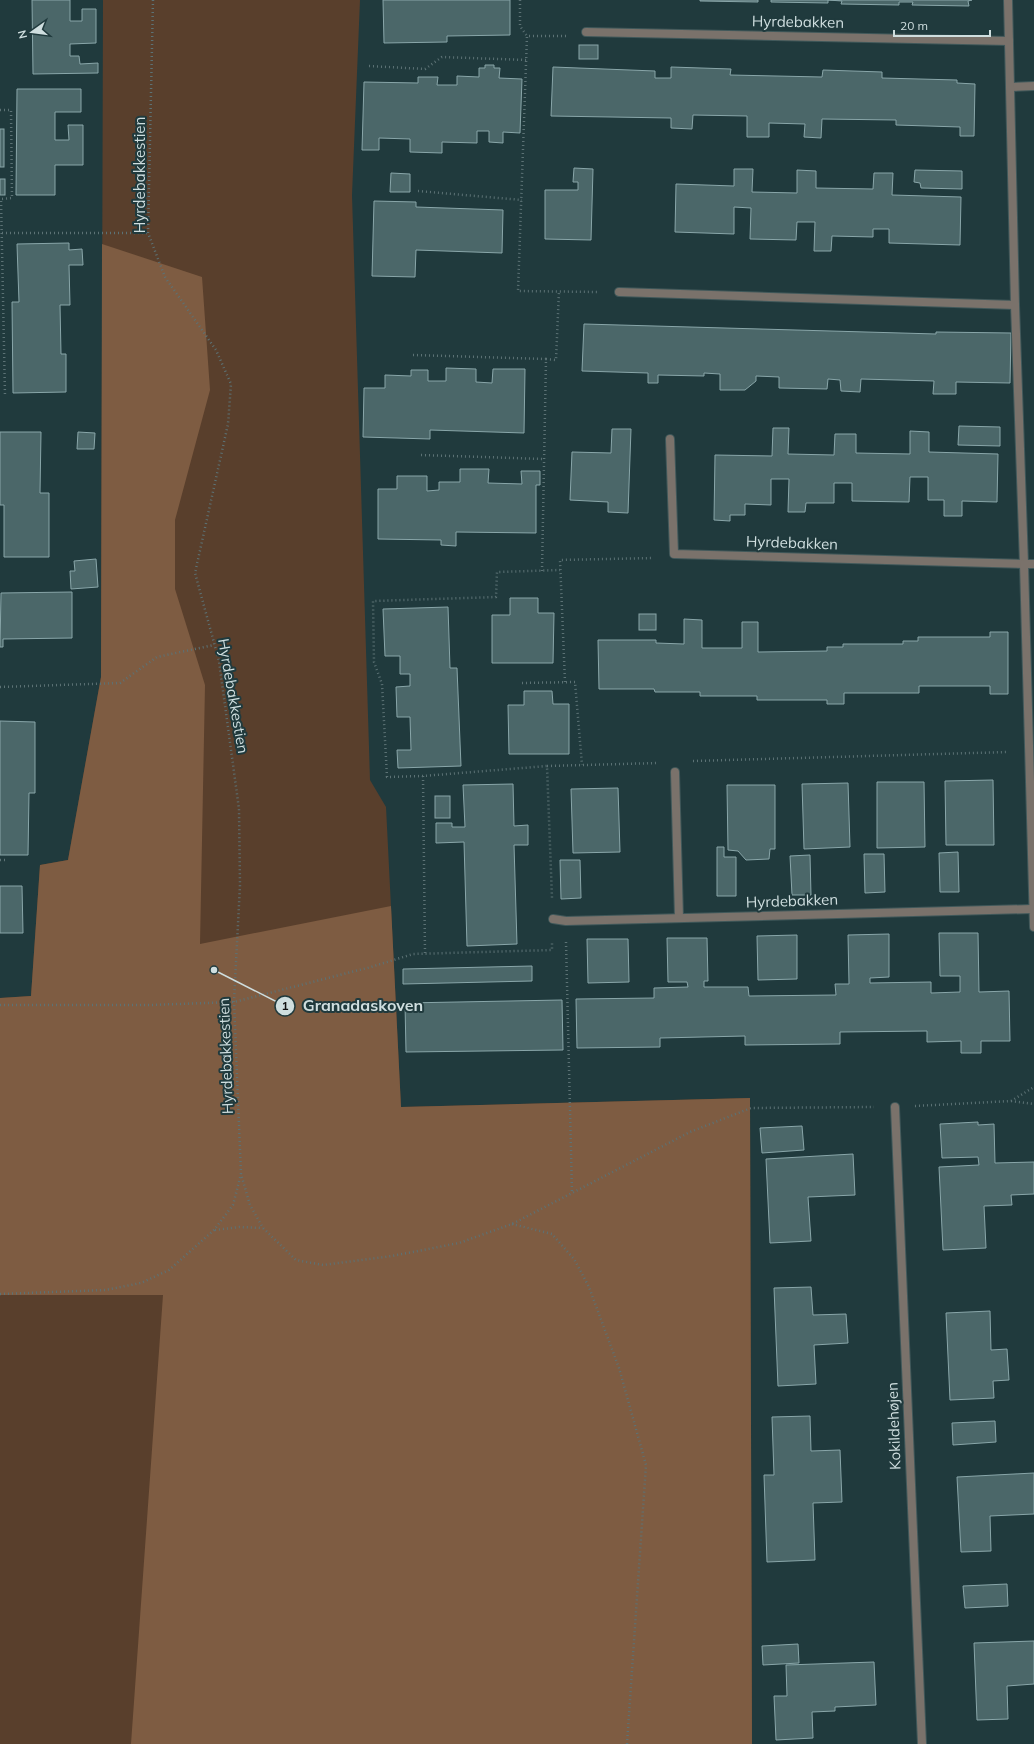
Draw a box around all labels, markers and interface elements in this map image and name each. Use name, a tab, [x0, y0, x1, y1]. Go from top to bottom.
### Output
street label: Hyrdebakken	[752, 11, 844, 32]
north arrow	[12, 12, 52, 52]
scale bar	[894, 12, 990, 38]
text: 20 m	[900, 18, 928, 33]
text: N	[14, 29, 30, 40]
street label: Hyrdebakkestien	[130, 117, 149, 233]
street label: Hyrdebakken	[746, 531, 838, 554]
street label: Hyrdebakkestien	[214, 637, 253, 755]
street label: Hyrdebakken	[746, 889, 838, 912]
callout: Granadaskoven	[275, 992, 431, 1020]
text: Granadaskoven	[303, 995, 423, 1015]
street label: Hyrdebakkestien	[214, 997, 237, 1115]
text: 1	[281, 998, 289, 1013]
street label: Kokildehøjen	[882, 1382, 905, 1470]

